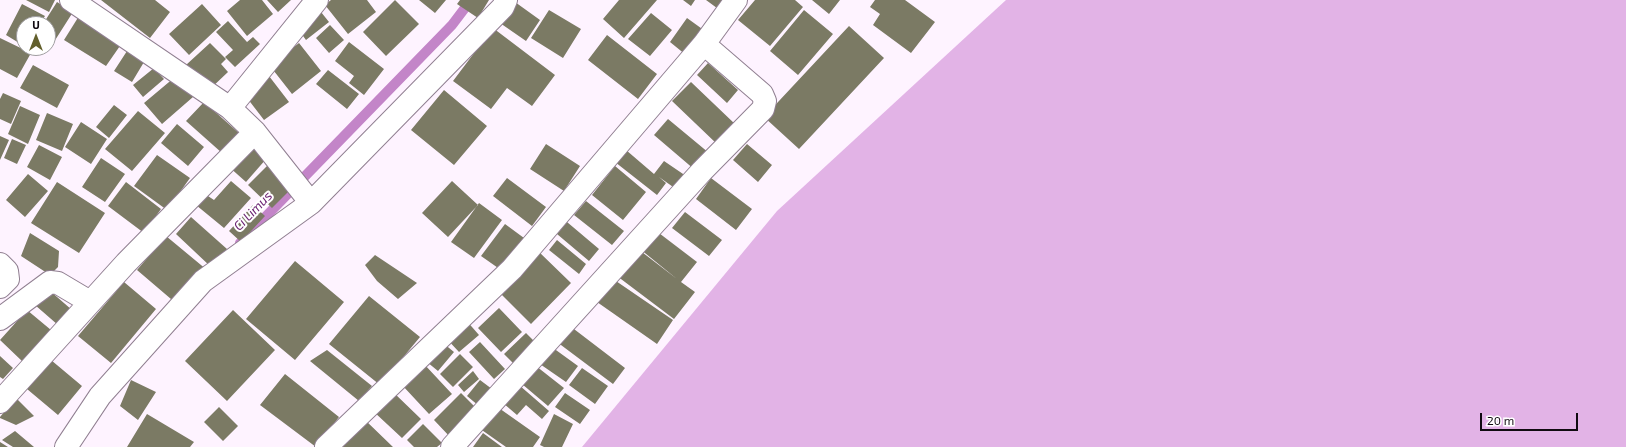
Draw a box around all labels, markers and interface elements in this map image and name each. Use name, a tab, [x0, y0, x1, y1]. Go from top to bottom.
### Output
north arrow	[16, 16, 56, 56]
text: U	[32, 18, 40, 31]
water label: Ci Limus	[231, 188, 275, 234]
scale bar	[1482, 405, 1580, 431]
text: 20 m	[1487, 413, 1514, 427]

